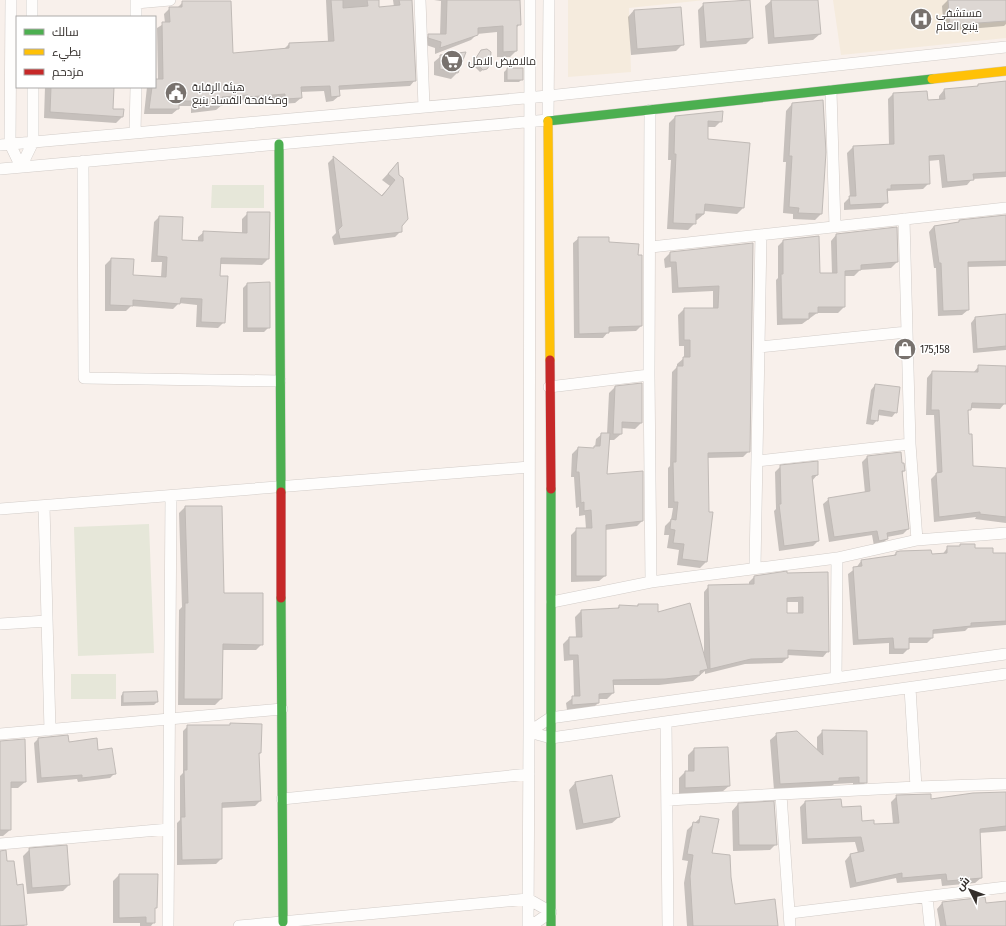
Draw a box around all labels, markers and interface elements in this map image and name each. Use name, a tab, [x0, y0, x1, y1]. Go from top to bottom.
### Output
hospital icon: مستشفى ينبع العام	[908, 6, 934, 32]
place label: مستشفى ينبع العام	[936, 7, 982, 34]
legend	[16, 16, 156, 88]
text: سالك	[52, 25, 79, 39]
text: بطيء	[52, 45, 81, 62]
supermarket icon: مالافيض الامل	[439, 48, 465, 74]
place label: مالافيض الامل	[468, 55, 536, 68]
text: مزدحم	[52, 65, 84, 80]
public building icon: هيئة الرقابة ومكافحة الفساد ينبع	[163, 80, 189, 106]
place label: هيئة الرقابة ومكافحة الفساد ينبع	[192, 81, 288, 108]
shop icon: 175,158	[892, 336, 918, 362]
place label: 175,158	[920, 343, 950, 356]
north arrow	[950, 870, 990, 910]
text: ش	[953, 874, 972, 893]

